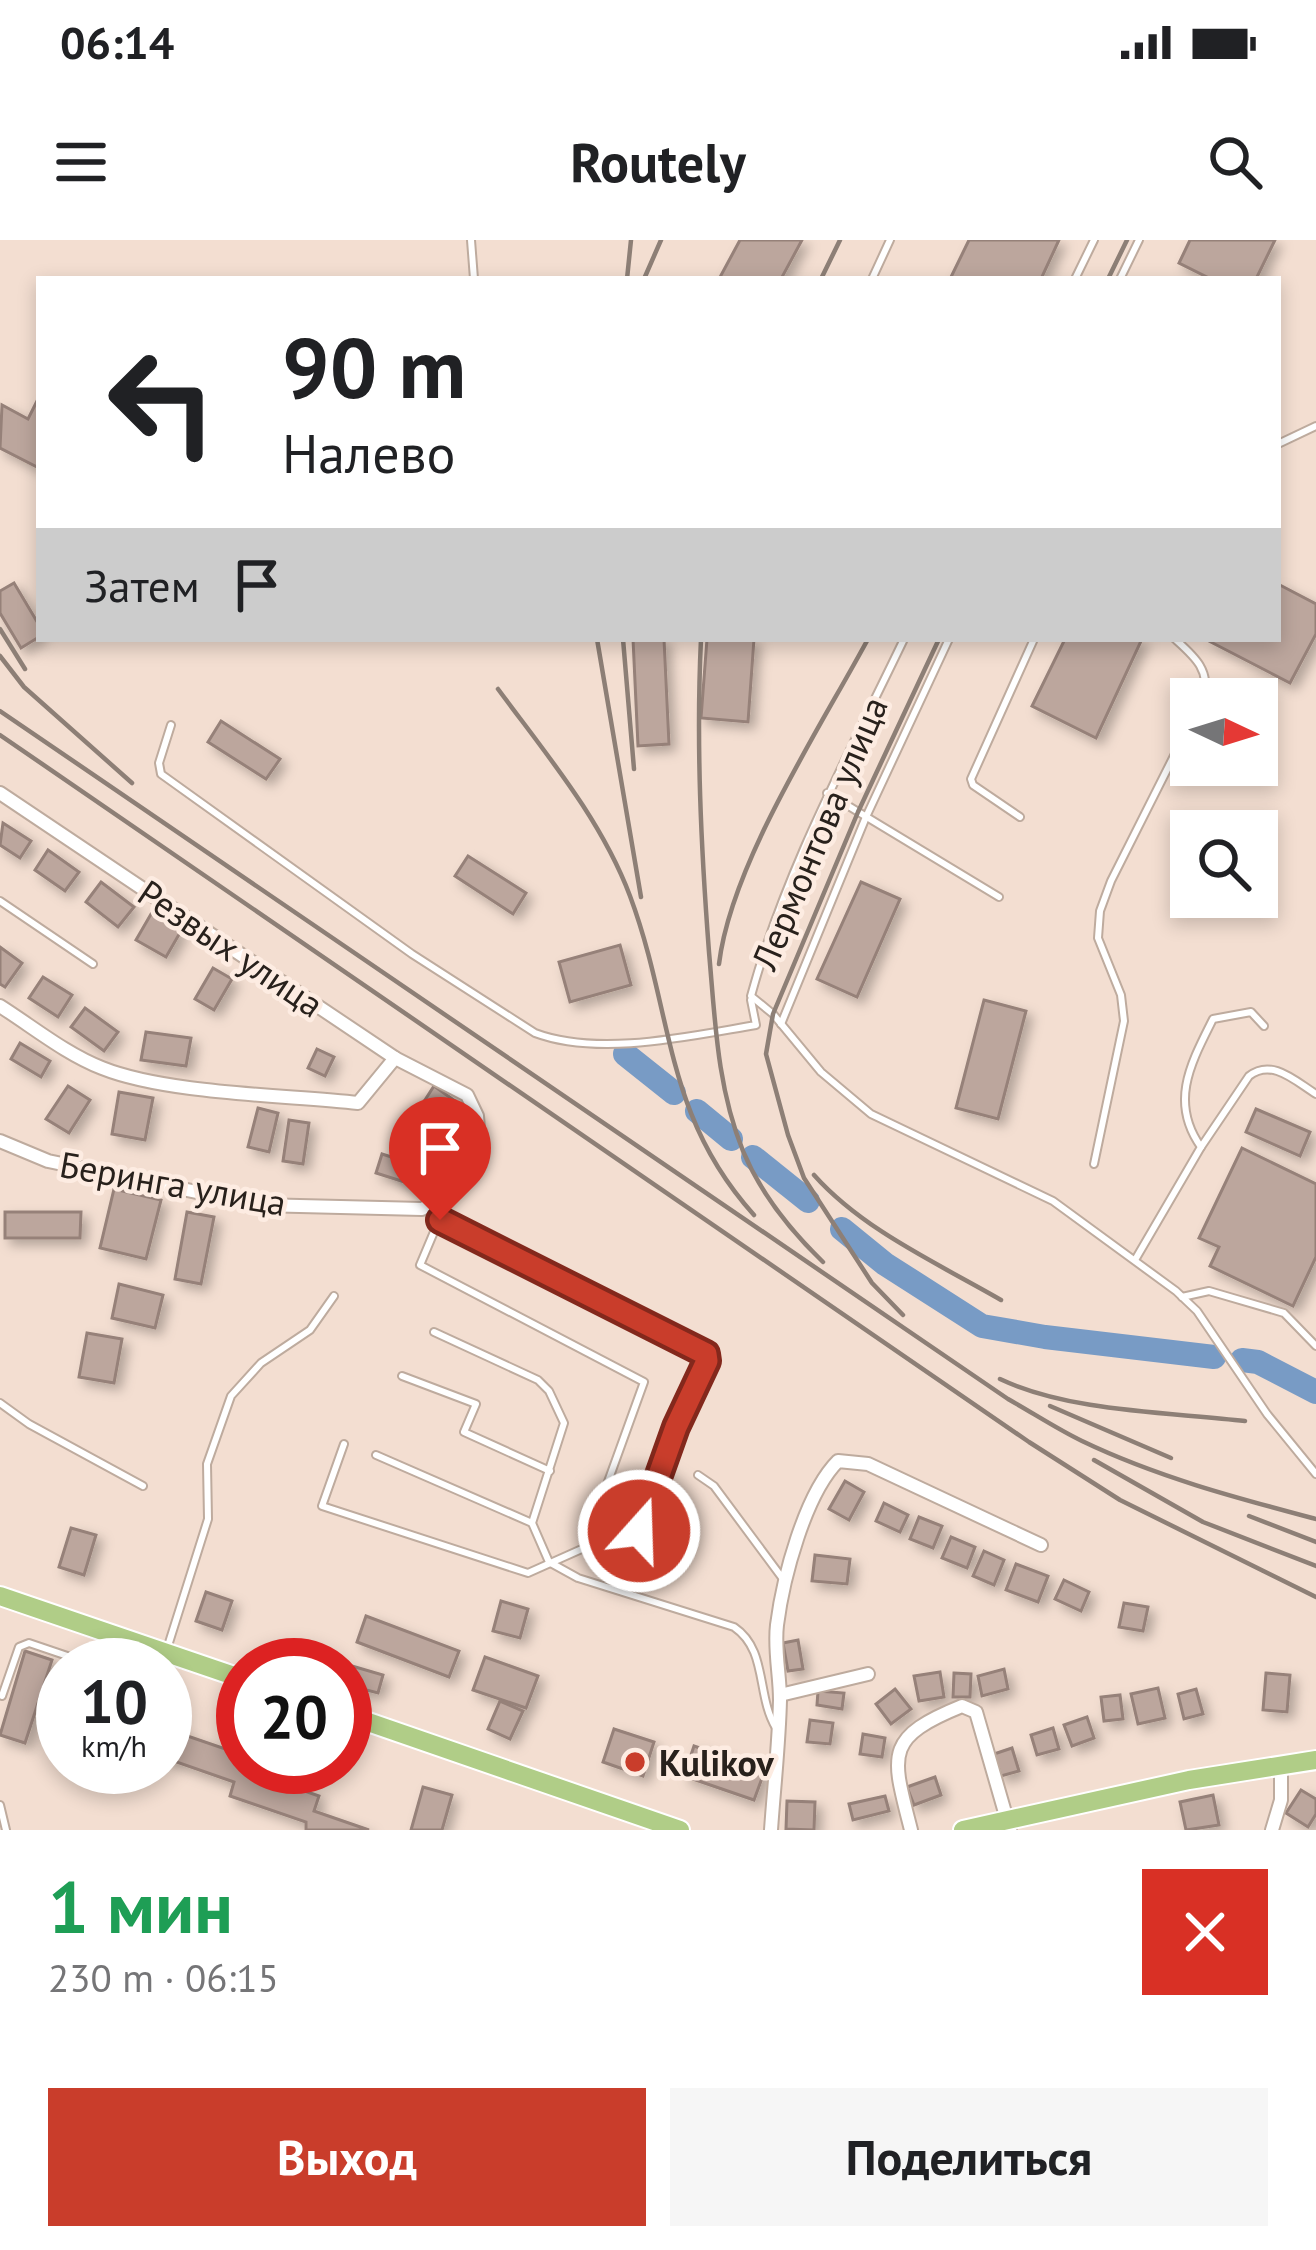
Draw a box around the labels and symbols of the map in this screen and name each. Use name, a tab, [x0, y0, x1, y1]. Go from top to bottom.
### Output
north arrow	[1170, 678, 1278, 786]
street label: Лермонтова улица	[740, 689, 898, 978]
street label: Резвых улица	[129, 869, 333, 1027]
pin	[389, 1097, 491, 1220]
street label: Беринга улица	[56, 1140, 290, 1226]
position arrow	[576, 1468, 702, 1594]
speed limit sign: 20	[216, 1638, 372, 1794]
place label: Kulikov	[659, 1739, 774, 1786]
marker: Kulikov	[622, 1749, 648, 1775]

